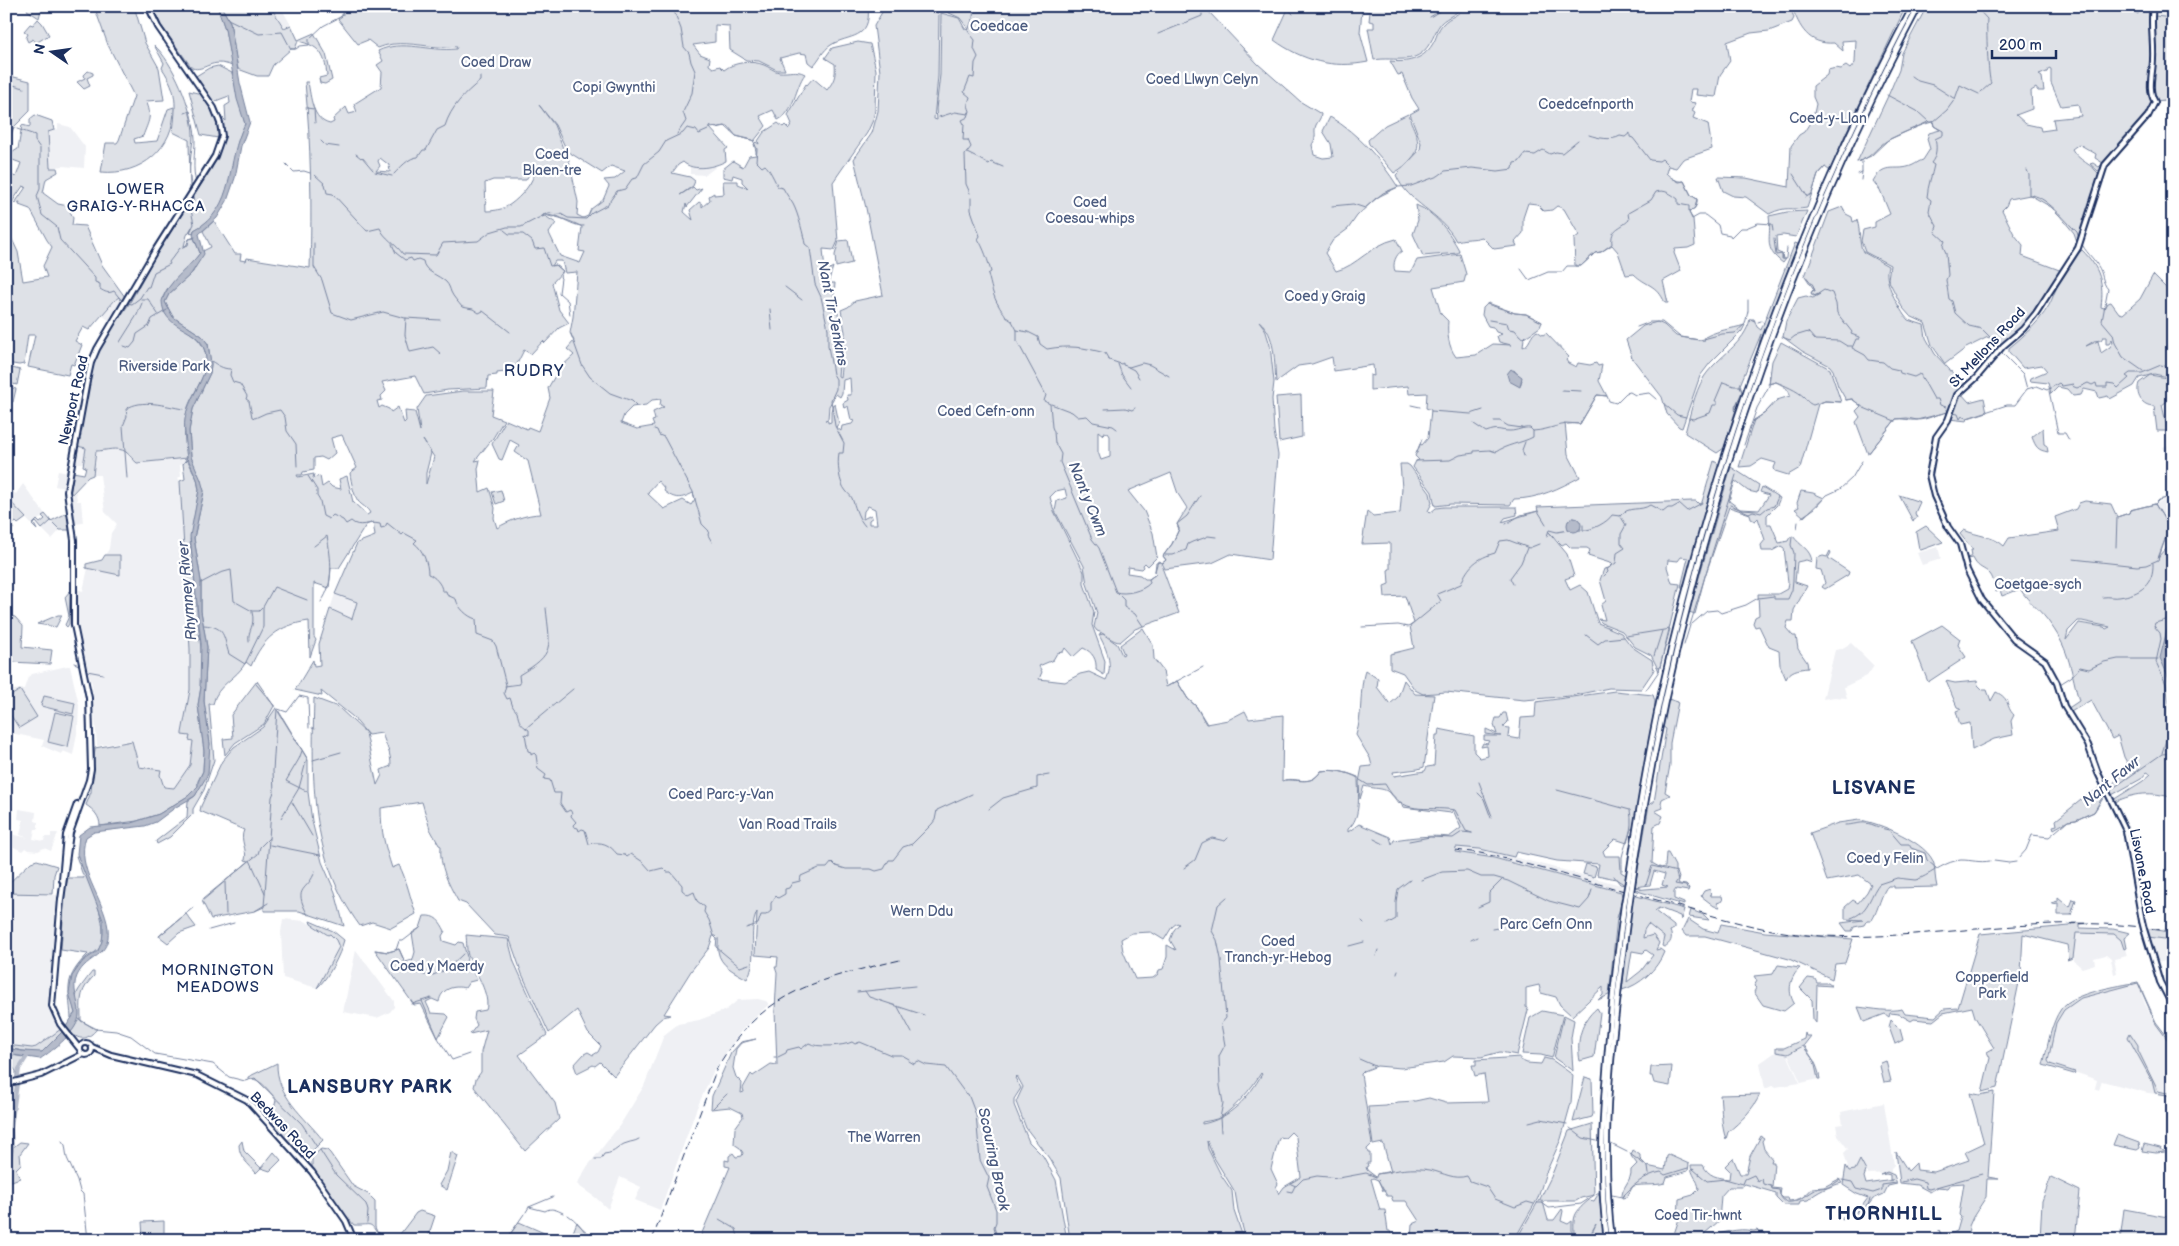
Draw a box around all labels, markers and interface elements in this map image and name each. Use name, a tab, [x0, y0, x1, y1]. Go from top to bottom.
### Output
park label: Coedcae	[970, 18, 1028, 35]
north arrow	[28, 28, 78, 78]
scale bar	[1992, 28, 2055, 60]
text: 200 m	[1999, 36, 2042, 55]
text: N	[30, 42, 49, 56]
park label: Coed Draw	[461, 54, 532, 71]
park label: Coed Llwyn Celyn	[1146, 71, 1258, 88]
park label: Copi Gwynthi	[573, 79, 655, 96]
park label: Coedcefnporth	[1538, 96, 1634, 113]
park label: Coed-y-Llan	[1789, 110, 1867, 127]
park label: Coed Blaen-tre	[522, 146, 582, 179]
district label: LOWER GRAIG-Y-RHACCA	[67, 180, 205, 216]
park label: Coed Coesau-whips	[1045, 194, 1135, 227]
water label: Nant Tir Jenkins	[813, 259, 852, 368]
park label: Coed y Graig	[1284, 288, 1366, 305]
street label: St Mellons Road	[1946, 304, 2029, 391]
street label: Newport Road	[55, 354, 92, 447]
park label: Riverside Park	[118, 358, 210, 375]
district label: RUDRY	[504, 362, 564, 381]
park label: Coed Cefn-onn	[937, 403, 1035, 420]
water label: Nant y Cwm	[1064, 459, 1111, 539]
water label: Rhymney River	[174, 539, 201, 641]
park label: Coetgae-sych	[1994, 576, 2082, 593]
water label: Nant Fawr	[2078, 751, 2145, 811]
district label: LISVANE	[1832, 777, 1916, 800]
park label: Coed Parc-y-Van	[668, 786, 774, 803]
park label: Van Road Trails	[739, 816, 837, 833]
street label: Lisvane Road	[2126, 827, 2159, 915]
park label: Coed y Felin	[1846, 850, 1924, 867]
park label: Wern Ddu	[891, 903, 953, 920]
park label: Parc Cefn Onn	[1500, 916, 1593, 933]
park label: Coed Tranch-yr-Hebog	[1224, 933, 1332, 966]
park label: Coed y Maerdy	[390, 958, 485, 975]
district label: MORNINGTON MEADOWS	[161, 961, 275, 997]
park label: Copperfield Park	[1955, 969, 2029, 1002]
district label: LANSBURY PARK	[287, 1076, 453, 1099]
street label: Bedwas Road	[246, 1088, 319, 1163]
water label: Scouring Brook	[973, 1106, 1014, 1213]
park label: The Warren	[847, 1129, 921, 1146]
district label: THORNHILL	[1825, 1203, 1943, 1226]
park label: Coed Tir-hwnt	[1654, 1207, 1743, 1224]

